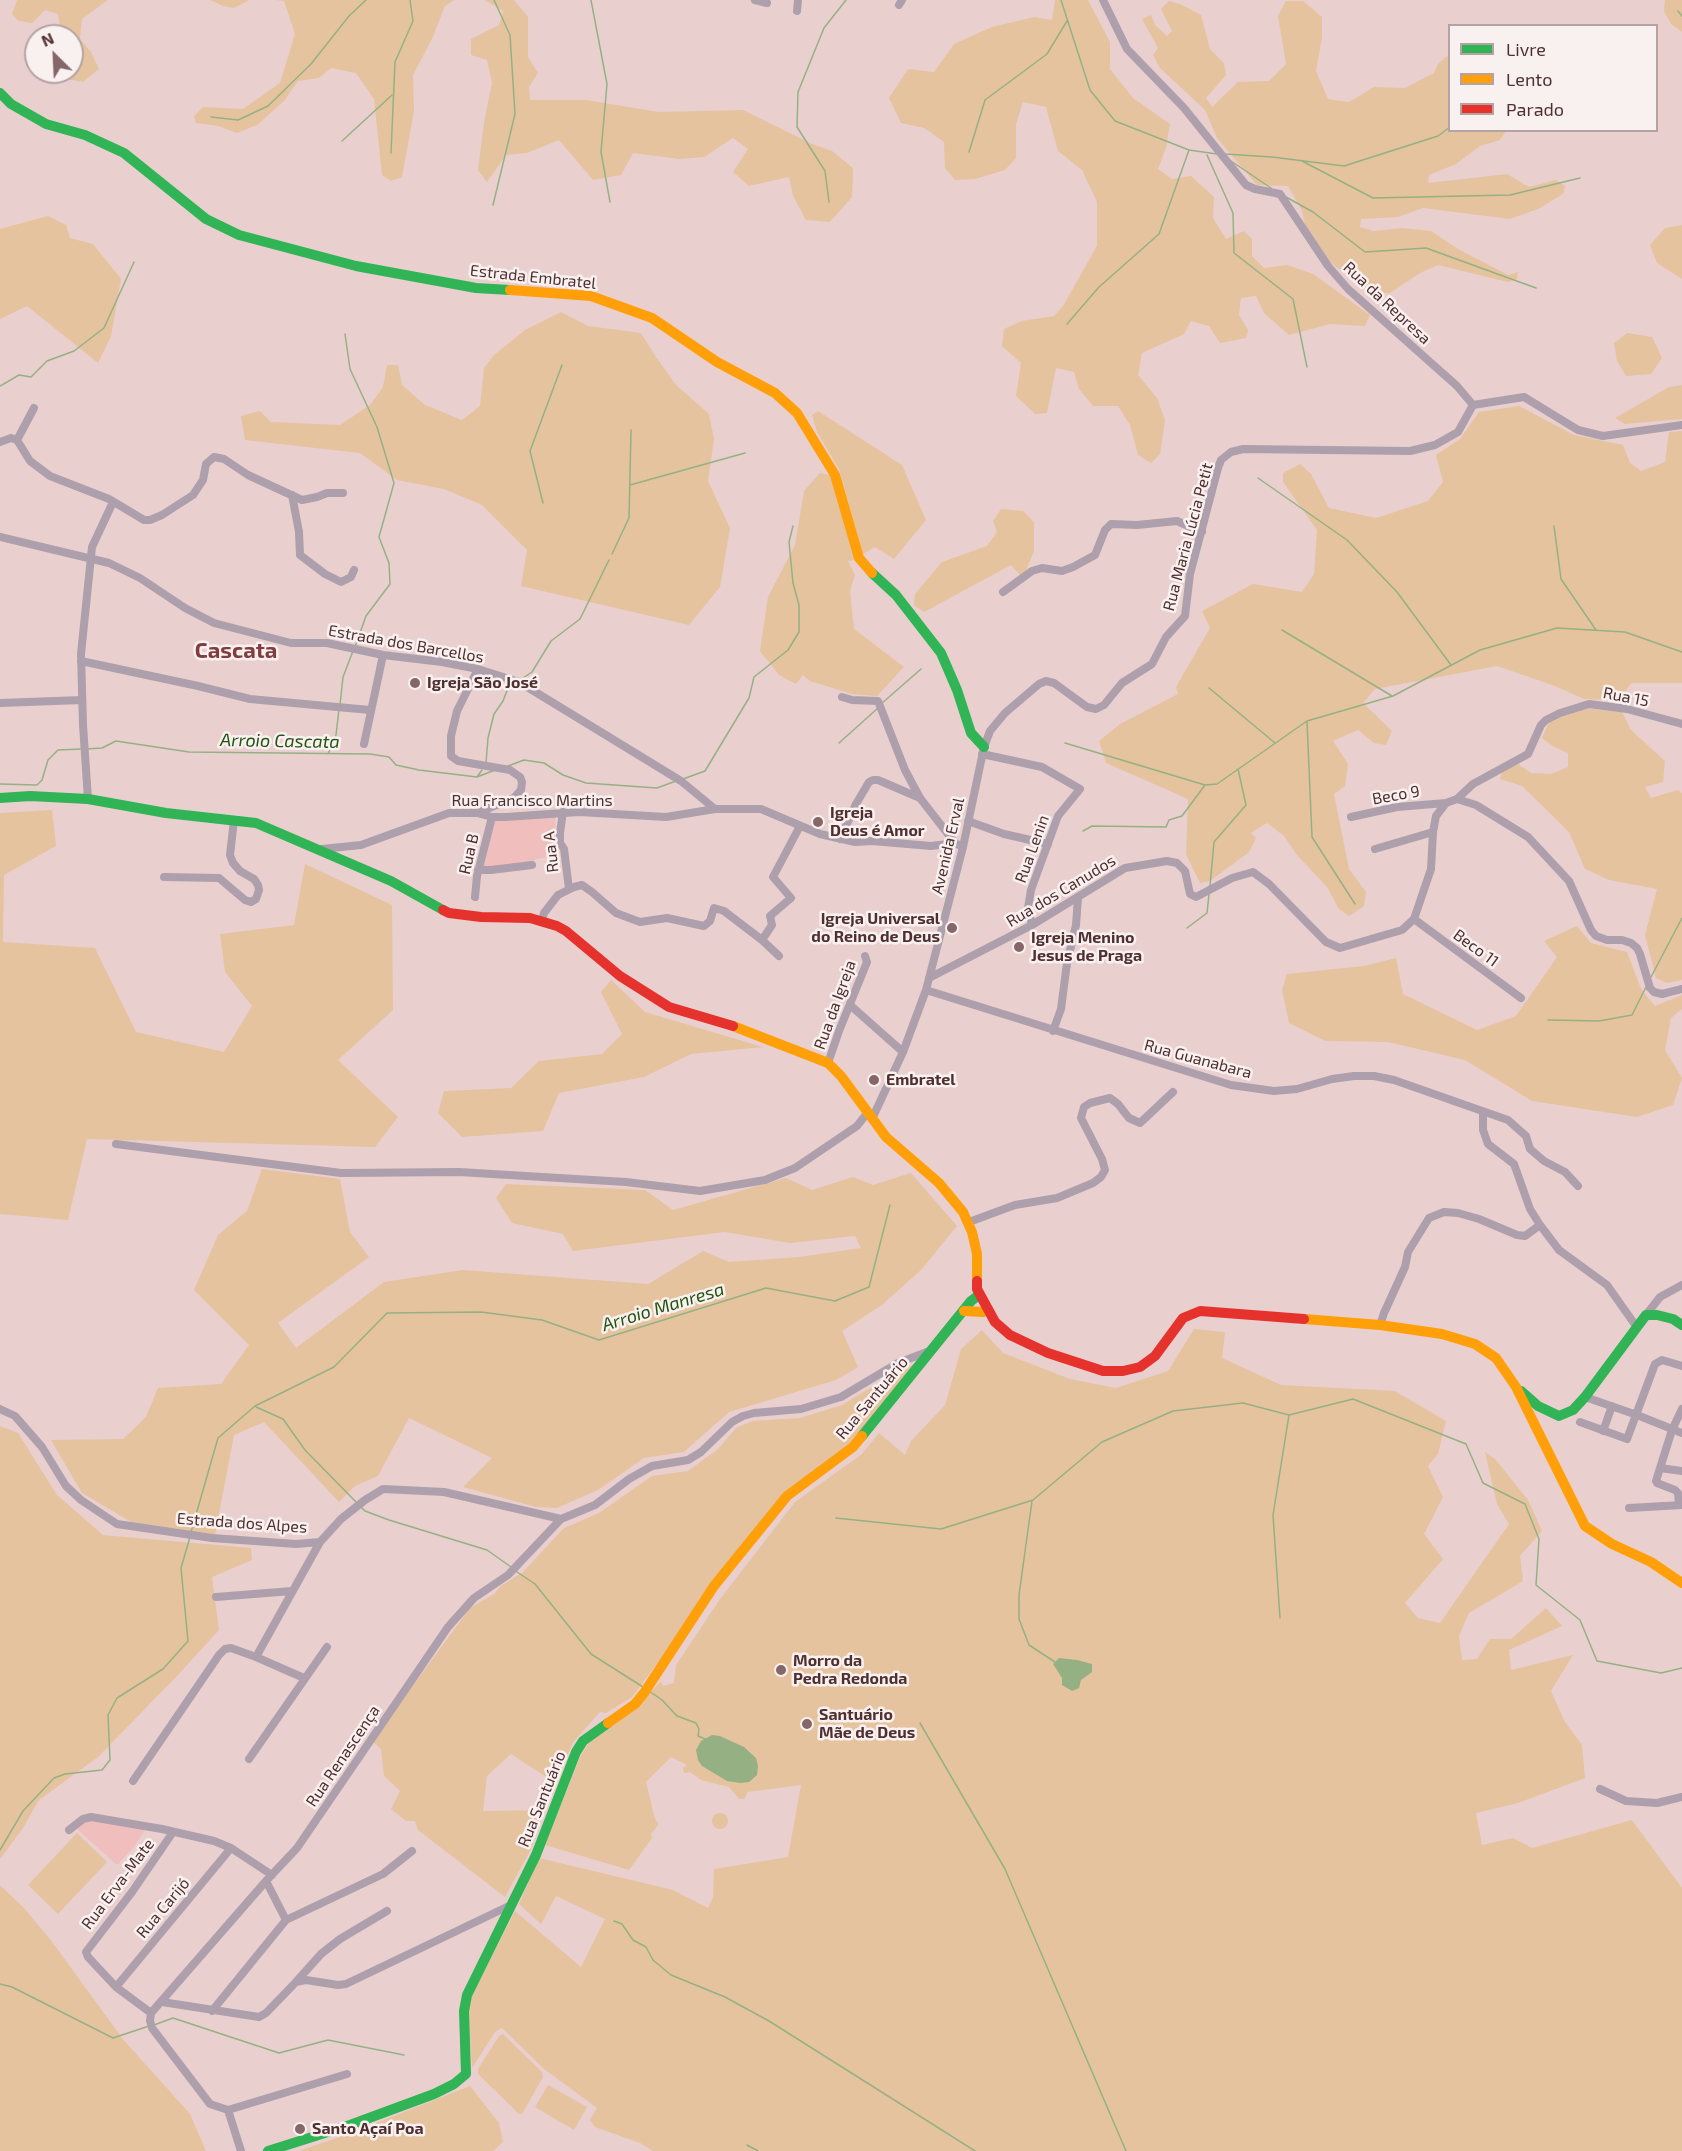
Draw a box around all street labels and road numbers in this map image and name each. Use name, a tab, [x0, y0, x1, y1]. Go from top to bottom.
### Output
street label: Rua da Represa	[1339, 258, 1435, 348]
street label: Estrada Embratel	[469, 261, 597, 293]
street label: Rua Maria Lúcia Petit	[1159, 461, 1217, 613]
street label: Estrada dos Barcellos	[327, 621, 485, 667]
street label: Rua 15	[1601, 683, 1651, 711]
street label: Beco 9	[1371, 781, 1421, 809]
street label: Rua Francisco Martins	[451, 791, 613, 811]
street label: Avenida Erval	[928, 796, 968, 896]
street label: Rua Lenin	[1011, 812, 1053, 886]
street label: Rua A	[539, 830, 563, 874]
street label: Rua B	[455, 832, 483, 876]
street label: Rua dos Canudos	[1003, 851, 1119, 931]
street label: Beco 11	[1449, 925, 1503, 971]
street label: Rua da Igreja	[810, 958, 860, 1052]
street label: Rua Guanabara	[1142, 1035, 1254, 1083]
street label: Rua Santuário	[832, 1353, 912, 1443]
street label: Estrada dos Alpes	[176, 1509, 308, 1537]
street label: Rua Renascença	[302, 1702, 384, 1810]
street label: Rua Santuário	[514, 1748, 570, 1850]
street label: Rua Erva-Mate	[78, 1835, 158, 1933]
street label: Rua Carijó	[132, 1874, 194, 1942]

